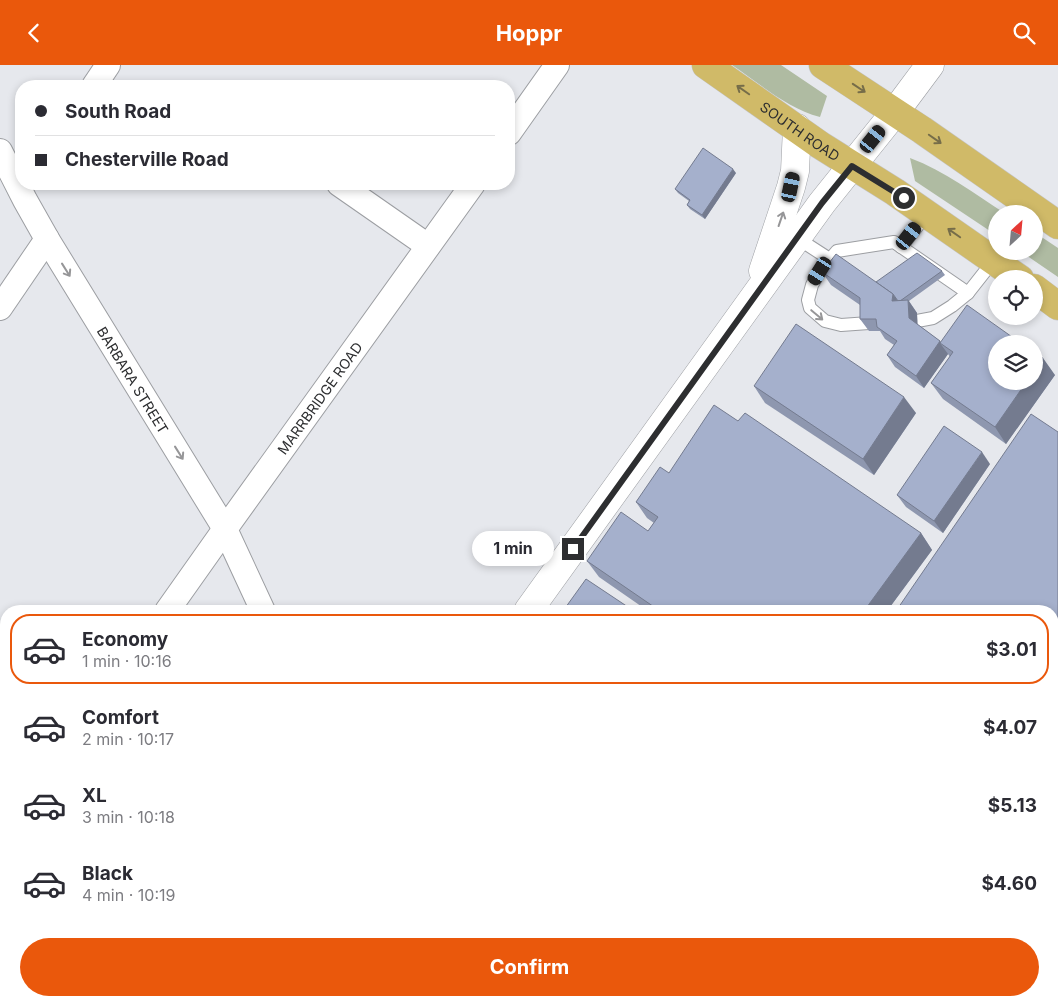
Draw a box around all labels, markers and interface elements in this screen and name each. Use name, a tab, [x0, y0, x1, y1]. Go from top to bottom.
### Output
icon: back	[20, 19, 48, 47]
icon: search	[1010, 19, 1038, 47]
text: Hoppr	[496, 20, 562, 46]
one-way arrow	[852, 83, 866, 93]
one-way arrow	[736, 85, 750, 95]
street label: SOUTH ROAD	[757, 98, 843, 164]
text: South Road	[65, 100, 171, 123]
car	[857, 123, 888, 155]
one-way arrow	[928, 134, 942, 144]
text: Chesterville Road	[65, 148, 229, 171]
car	[780, 171, 801, 203]
route start	[893, 187, 915, 209]
north arrow	[988, 205, 1042, 260]
map controls	[988, 205, 1043, 390]
one-way arrow	[776, 211, 786, 227]
car	[893, 220, 924, 252]
one-way arrow	[947, 228, 961, 238]
car	[805, 254, 834, 288]
one-way arrow	[61, 262, 71, 276]
button: locate	[988, 270, 1043, 325]
one-way arrow	[811, 310, 824, 321]
street label: BARBARA STREET	[94, 323, 173, 436]
button: layers	[988, 335, 1043, 390]
street label: MARRBRIDGE ROAD	[273, 338, 365, 457]
one-way arrow	[173, 446, 184, 460]
callout: 1 min	[473, 531, 556, 567]
text: 1 min	[493, 538, 533, 558]
route end	[562, 538, 584, 560]
icon: car	[22, 627, 67, 672]
text: Economy	[82, 628, 168, 651]
text: $3.01	[986, 638, 1037, 661]
text: 1 min · 10:16	[82, 651, 172, 671]
icon: car	[22, 705, 67, 750]
text: Comfort	[82, 706, 159, 729]
text: $4.07	[983, 716, 1037, 739]
text: 2 min · 10:17	[82, 729, 174, 749]
icon: car	[22, 783, 67, 828]
text: XL	[82, 784, 107, 807]
text: $5.13	[988, 794, 1037, 817]
text: 3 min · 10:18	[82, 807, 175, 827]
icon: car	[22, 861, 67, 906]
text: Black	[82, 862, 133, 885]
text: $4.60	[981, 872, 1037, 895]
text: 4 min · 10:19	[82, 885, 175, 905]
button: Confirm	[20, 938, 1039, 996]

